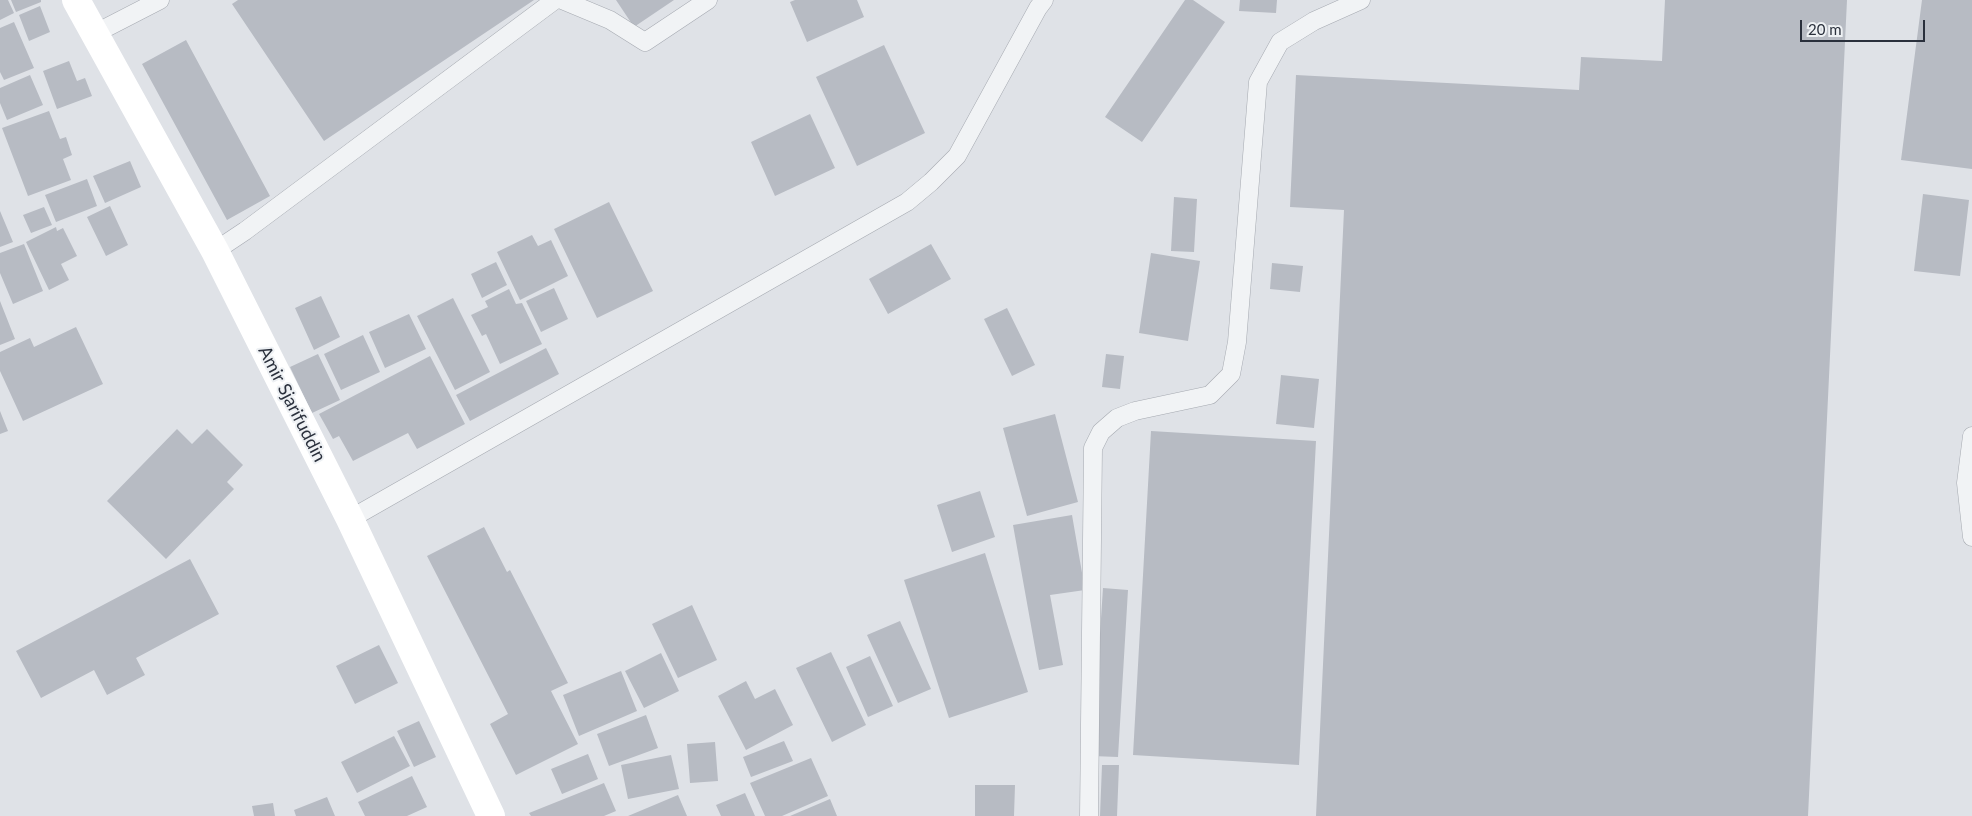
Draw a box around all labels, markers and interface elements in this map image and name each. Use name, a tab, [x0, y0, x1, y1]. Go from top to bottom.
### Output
scale bar	[1802, 10, 1927, 42]
text: 20 m	[1808, 20, 1842, 38]
street label: Amir Sjarifuddin	[254, 342, 330, 466]

